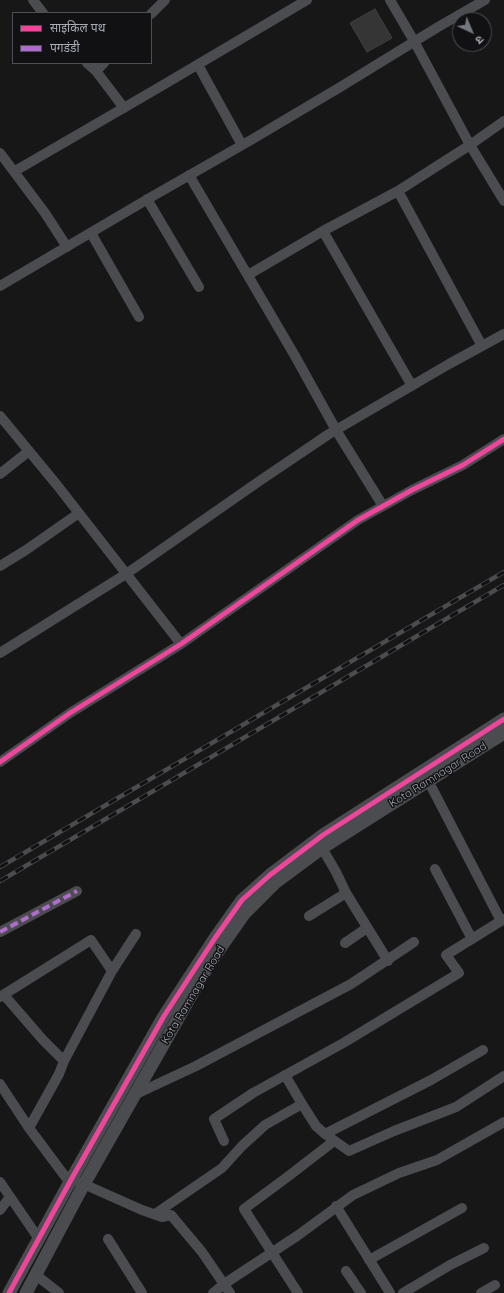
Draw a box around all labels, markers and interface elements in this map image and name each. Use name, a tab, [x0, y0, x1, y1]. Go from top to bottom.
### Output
legend	[12, 12, 152, 64]
north arrow	[452, 12, 492, 52]
text: साइकिल पथ	[50, 20, 105, 35]
text: उ	[472, 33, 487, 47]
text: पगडंडी	[50, 40, 80, 55]
street label: Kota Ramnagar Road	[387, 740, 489, 810]
street label: Kota Ramnagar Road	[158, 943, 228, 1047]

